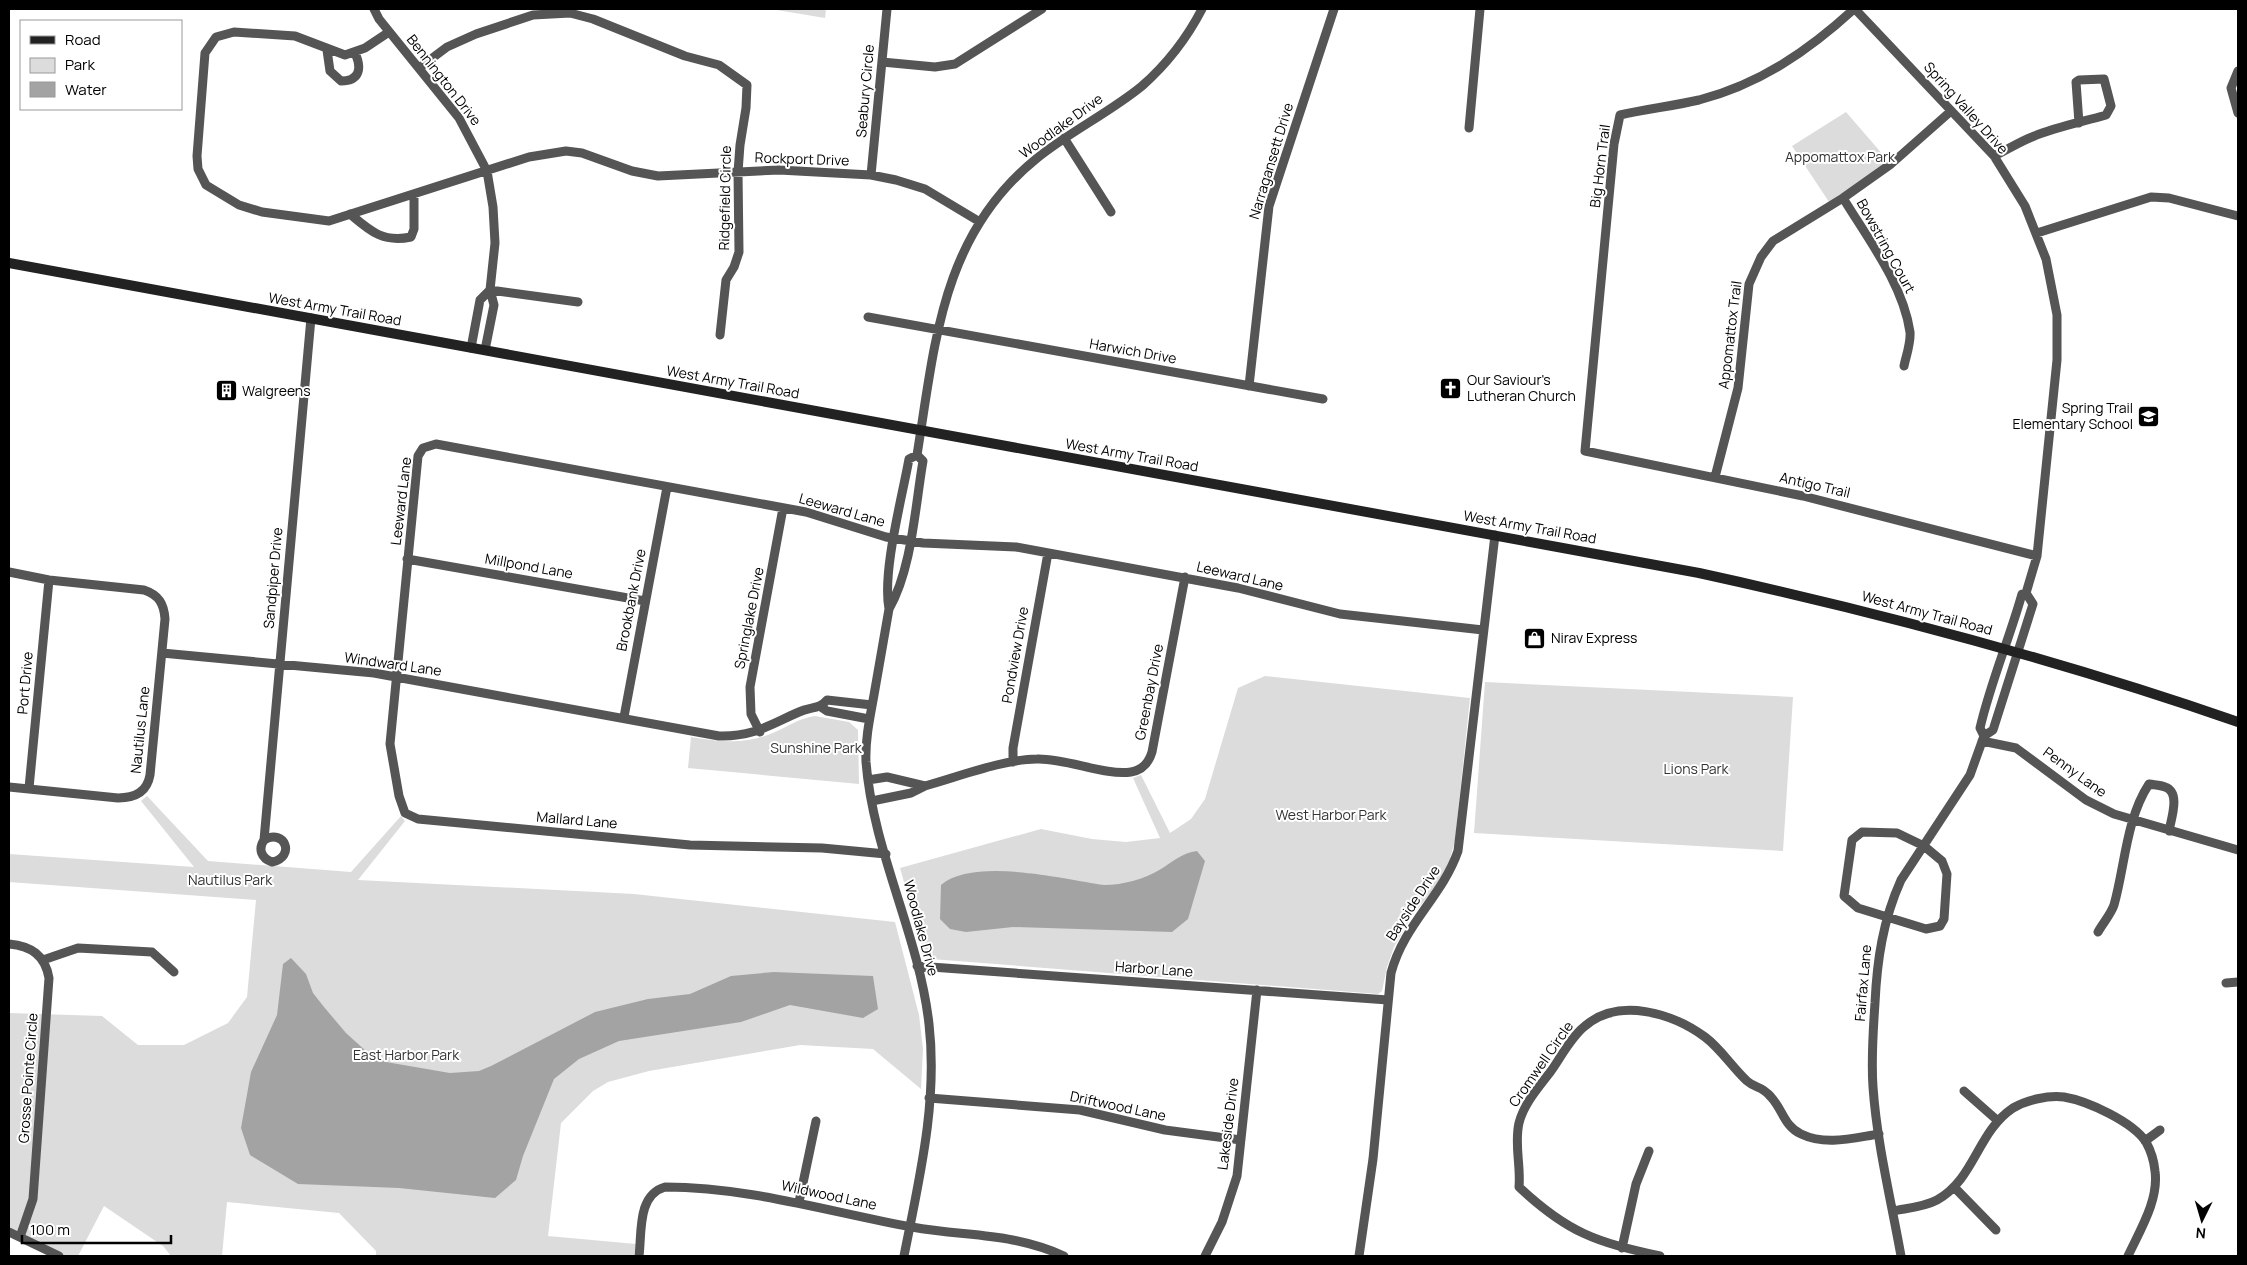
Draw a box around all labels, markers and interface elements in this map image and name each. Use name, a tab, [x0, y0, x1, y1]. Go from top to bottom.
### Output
legend	[20, 20, 182, 110]
text: Road	[65, 29, 101, 50]
street label: Bennington Drive	[403, 30, 486, 129]
street label: Seabury Circle	[851, 44, 878, 138]
text: Park	[65, 54, 95, 75]
street label: Spring Valley Drive	[1920, 58, 2013, 158]
text: Water	[65, 79, 107, 100]
street label: Woodlake Drive	[1015, 89, 1106, 162]
street label: Narragansett Drive	[1244, 100, 1297, 221]
street label: Big Horn Trail	[1585, 123, 1614, 209]
street label: Ridgefield Circle	[714, 145, 735, 251]
street label: Rockport Drive	[754, 147, 850, 170]
park label: Appomattox Park	[1785, 147, 1896, 166]
street label: Bowstring Court	[1853, 195, 1920, 297]
street label: Appomattox Trail	[1713, 280, 1746, 390]
street label: West Army Trail Road	[267, 287, 403, 330]
street label: Harwich Drive	[1088, 334, 1178, 368]
street label: West Army Trail Road	[665, 360, 801, 403]
place label: Our Saviour's Lutheran Church	[1467, 370, 1576, 405]
church icon: Our Saviour's Lutheran Church	[1439, 376, 1463, 400]
building icon: Walgreens	[214, 379, 238, 403]
place label: Walgreens	[242, 381, 311, 400]
place label: Spring Trail Elementary School	[2013, 398, 2133, 433]
school or university icon: Spring Trail Elementary School	[2137, 404, 2161, 428]
street label: West Army Trail Road	[1064, 433, 1200, 476]
street label: Leeward Lane	[386, 456, 415, 546]
street label: Antigo Trail	[1778, 467, 1852, 502]
street label: Leeward Lane	[797, 488, 887, 531]
street label: West Army Trail Road	[1462, 505, 1598, 548]
street label: Sandpiper Drive	[259, 527, 286, 629]
street label: Brookbank Drive	[611, 547, 650, 653]
street label: Millpond Lane	[484, 548, 575, 583]
street label: Leeward Lane	[1195, 556, 1285, 595]
street label: Springlake Drive	[729, 565, 768, 670]
street label: West Army Trail Road	[1860, 586, 1995, 639]
street label: Pondview Drive	[997, 605, 1032, 705]
shop icon: Nirav Express	[1523, 626, 1547, 650]
place label: Nirav Express	[1551, 628, 1637, 647]
street label: Greenbay Drive	[1130, 642, 1167, 742]
street label: Windward Lane	[343, 647, 443, 680]
street label: Port Drive	[12, 651, 37, 715]
street label: Nautilus Lane	[125, 685, 154, 775]
park label: Sunshine Park	[770, 738, 863, 757]
street label: Penny Lane	[2040, 742, 2111, 801]
park label: Lions Park	[1663, 759, 1730, 778]
park label: West Harbor Park	[1276, 805, 1388, 824]
street label: Mallard Lane	[536, 806, 618, 833]
street label: Bayside Drive	[1381, 862, 1444, 944]
park label: Nautilus Park	[188, 870, 273, 889]
street label: Woodlake Drive	[900, 878, 943, 978]
street label: Fairfax Lane	[1850, 944, 1875, 1022]
street label: Harbor Lane	[1114, 956, 1194, 981]
street label: Grosse Pointe Circle	[13, 1012, 42, 1144]
street label: Cromwell Circle	[1504, 1017, 1577, 1110]
park label: East Harbor Park	[353, 1045, 460, 1064]
street label: Lakeside Drive	[1212, 1077, 1243, 1171]
street label: Driftwood Lane	[1068, 1086, 1168, 1125]
street label: Wildwood Lane	[780, 1175, 879, 1214]
north arrow	[2177, 1195, 2227, 1245]
scale bar	[22, 1212, 171, 1244]
text: 100 m	[30, 1219, 70, 1240]
text: N	[2195, 1224, 2207, 1243]

